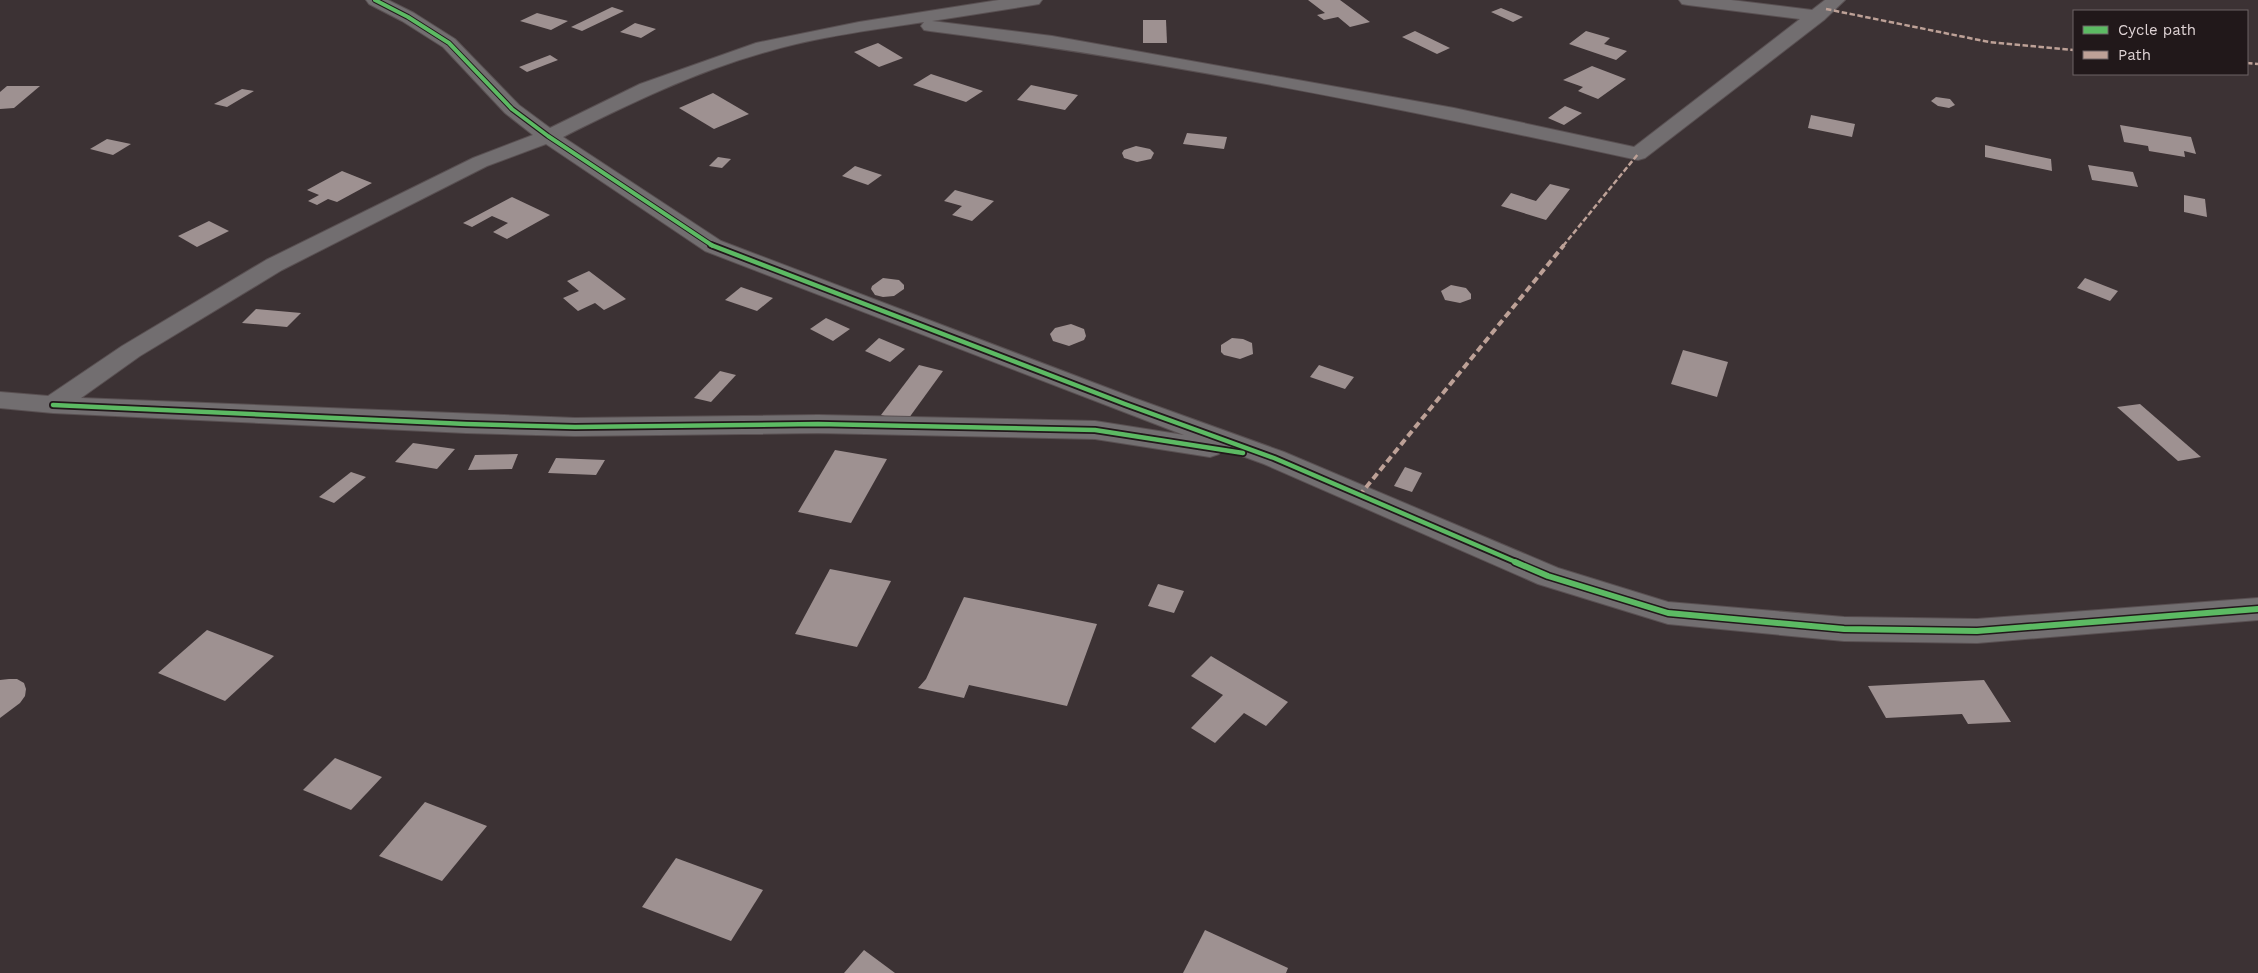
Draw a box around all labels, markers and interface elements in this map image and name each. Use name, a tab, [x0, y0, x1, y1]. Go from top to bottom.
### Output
legend	[2073, 10, 2248, 75]
text: Cycle path	[2118, 21, 2196, 39]
text: Path	[2118, 46, 2151, 64]

